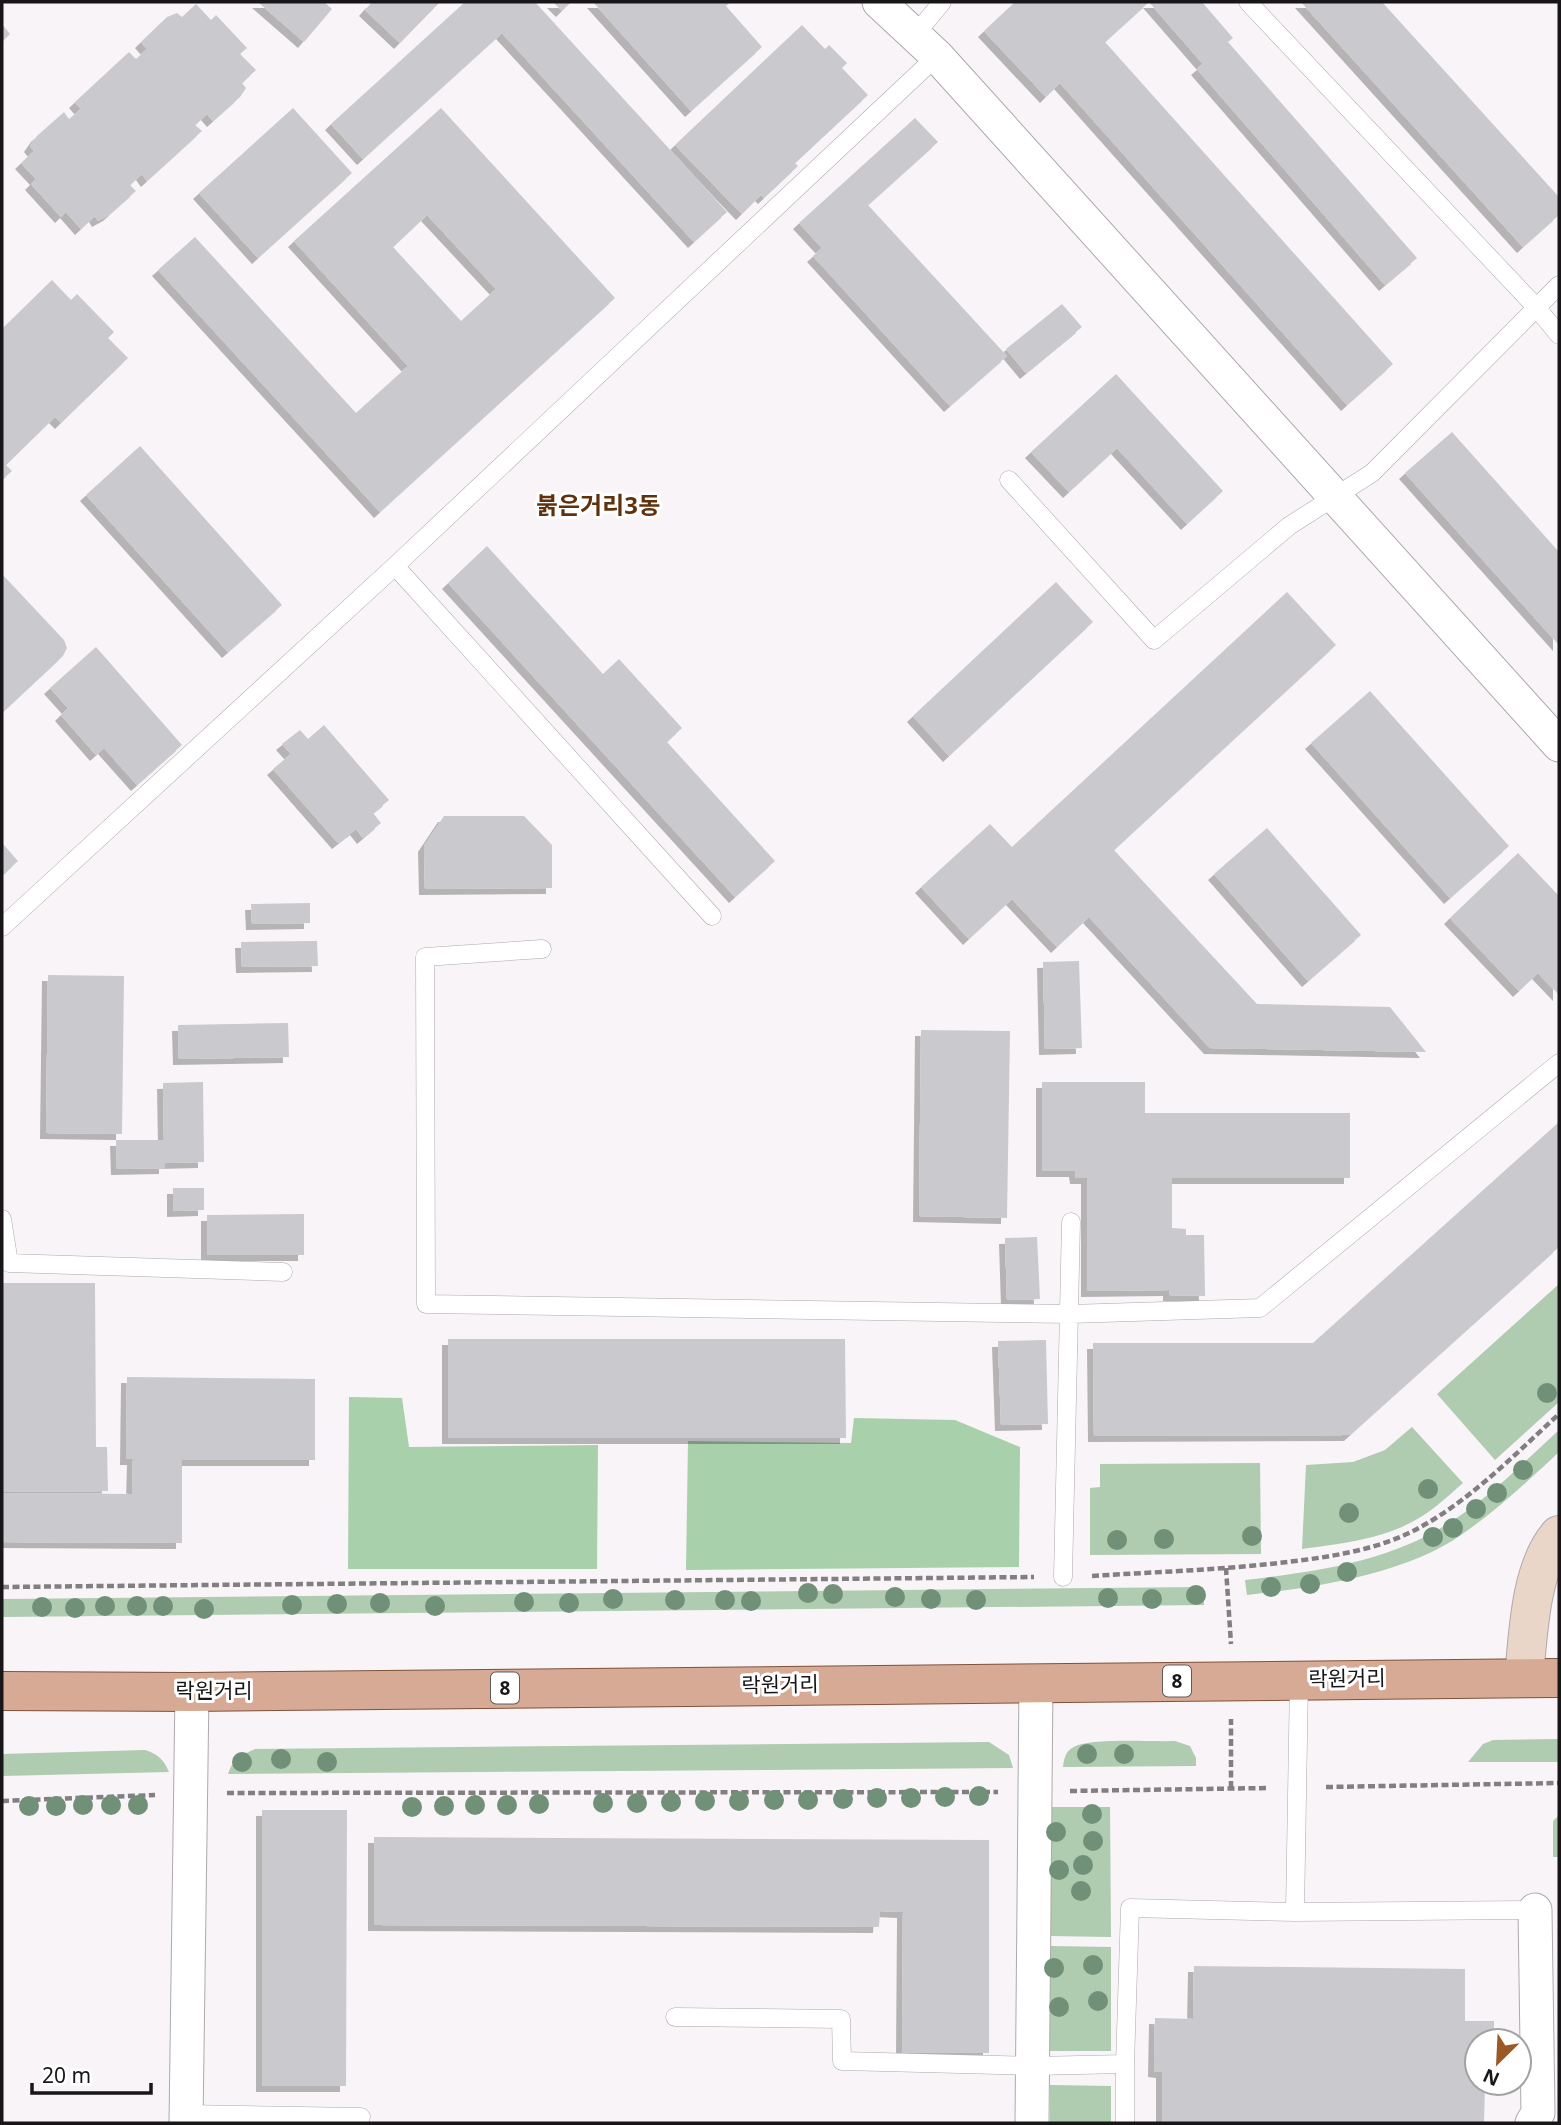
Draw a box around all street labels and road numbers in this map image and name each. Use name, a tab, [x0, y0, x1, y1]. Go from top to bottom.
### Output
street label: 락원거리	[1308, 1663, 1386, 1693]
road number: 8	[1163, 1666, 1191, 1696]
street label: 락원거리	[741, 1669, 819, 1699]
road number: 8	[491, 1672, 519, 1704]
street label: 락원거리	[175, 1676, 253, 1704]

